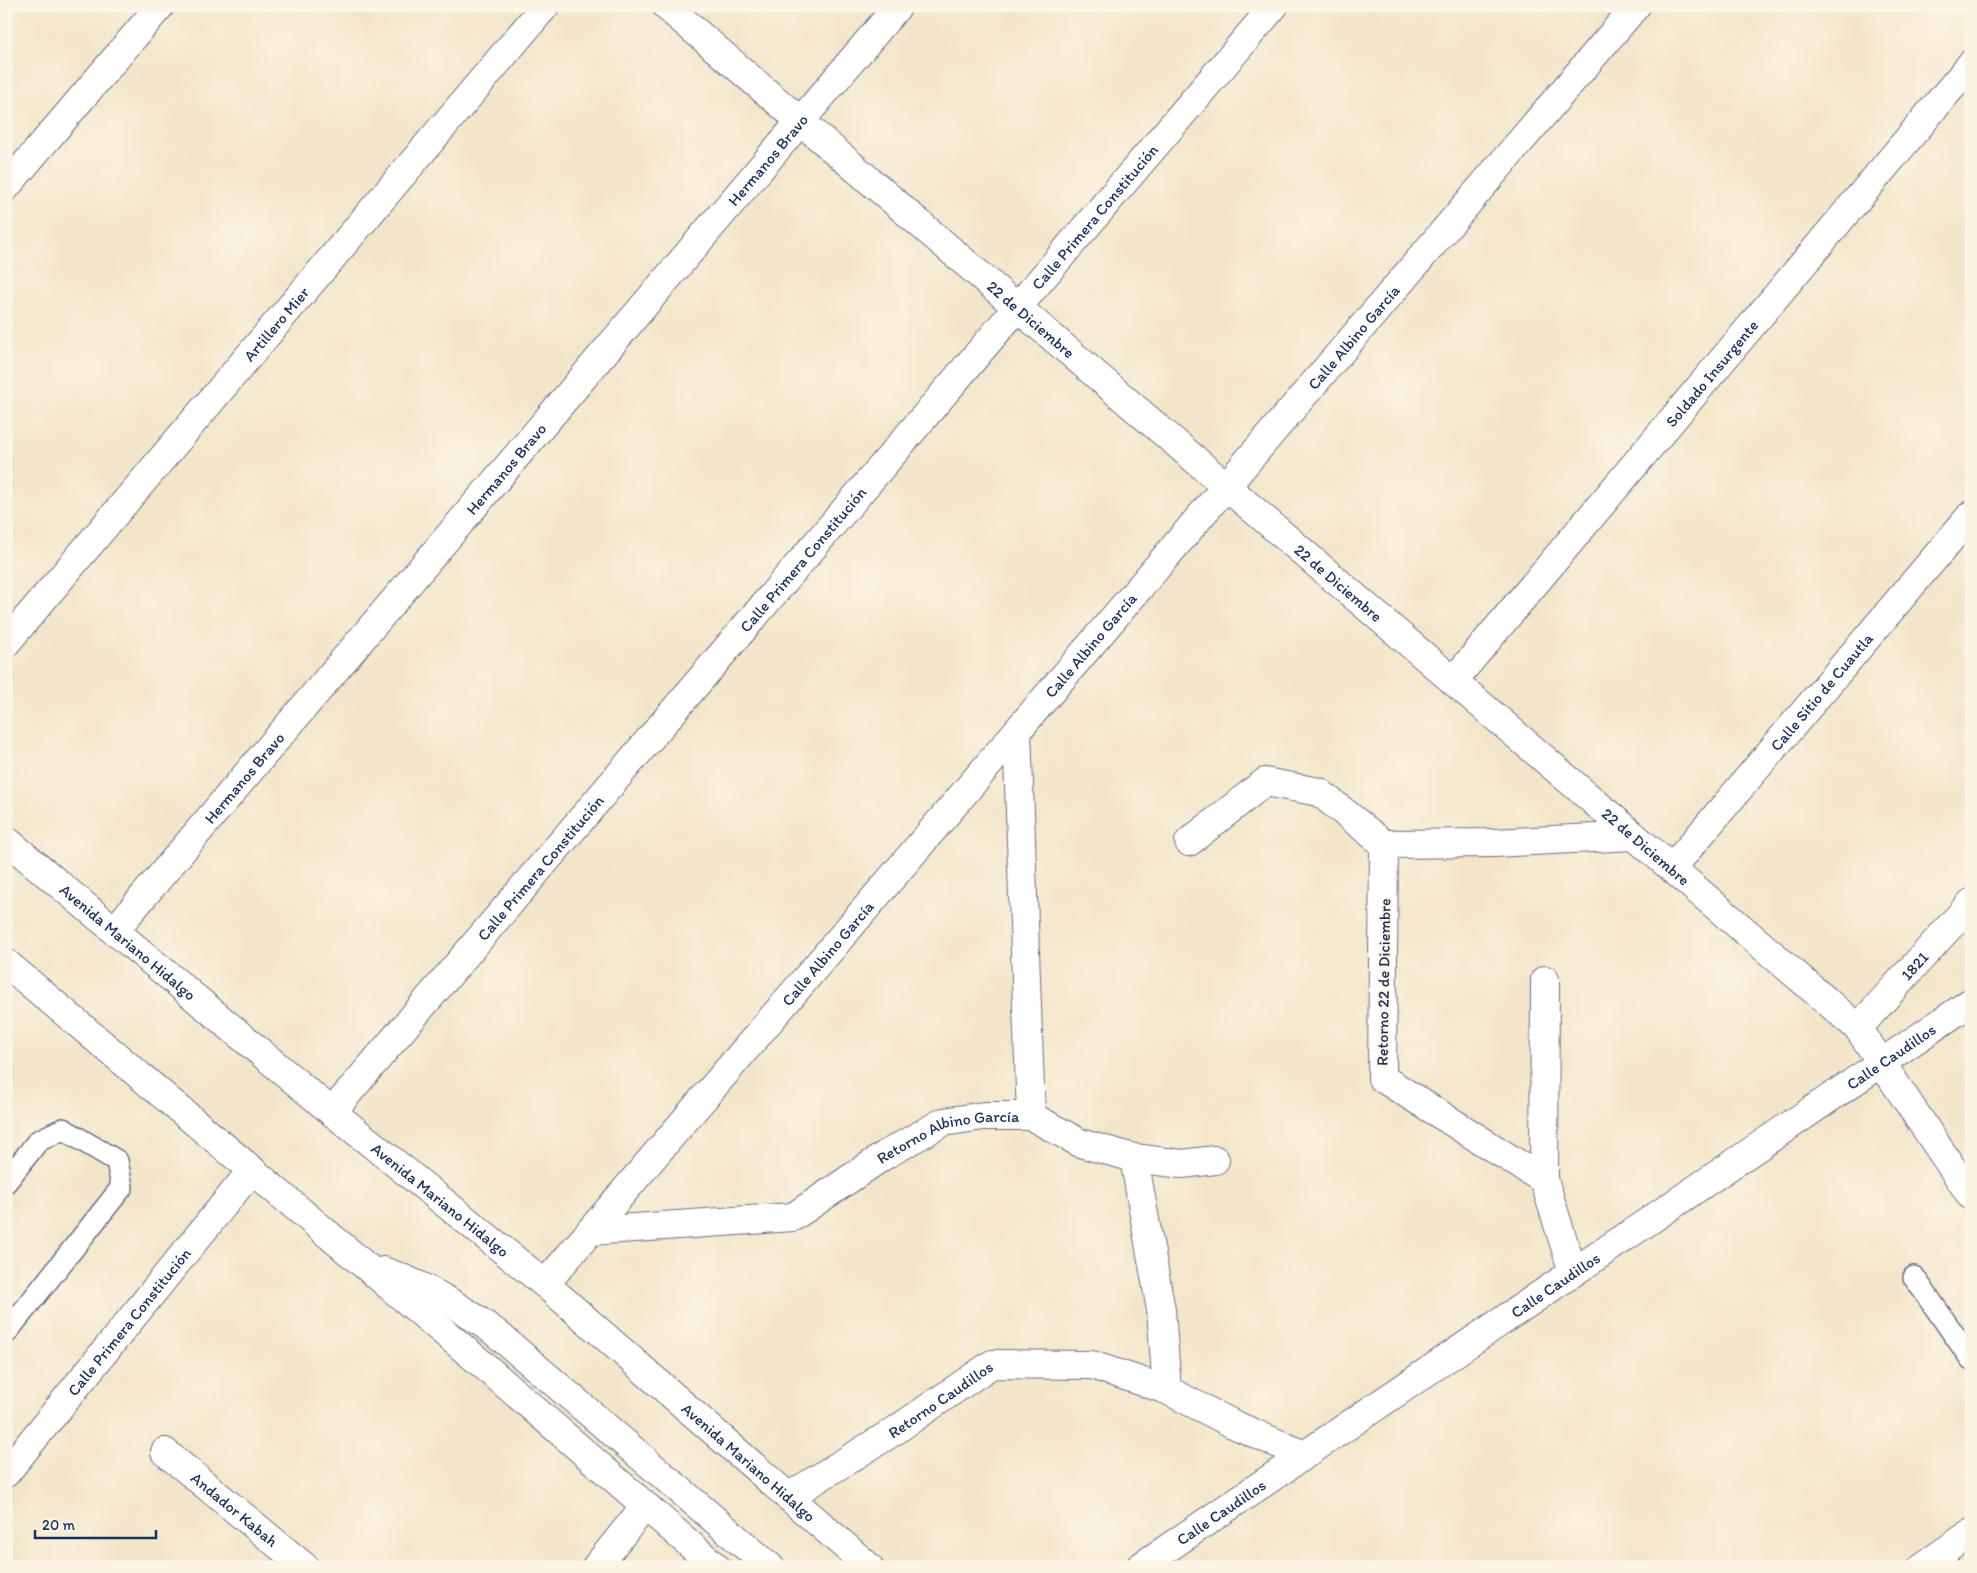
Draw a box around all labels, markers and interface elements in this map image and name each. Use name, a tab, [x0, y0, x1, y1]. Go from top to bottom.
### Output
street label: Hermanos Bravo	[724, 110, 812, 210]
street label: Calle Primera Constitución	[1028, 140, 1162, 294]
street label: 22 de Diciembre	[983, 277, 1079, 362]
street label: Calle Albino García	[1304, 281, 1404, 394]
street label: Artillero Mier	[239, 283, 314, 365]
street label: Soldado Insurgente	[1661, 316, 1762, 431]
street label: Hermanos Bravo	[462, 419, 550, 519]
street label: Calle Primera Constitución	[736, 483, 871, 636]
street label: 22 de Diciembre	[1290, 540, 1386, 626]
street label: Calle Albino García	[1041, 589, 1141, 702]
street label: Calle Sitio de Cuautla	[1766, 629, 1877, 755]
street label: Hermanos Bravo	[200, 728, 288, 828]
street label: Calle Primera Constitución	[473, 791, 608, 945]
street label: 22 de Diciembre	[1598, 804, 1694, 890]
street label: Avenida Mariano Hidalgo	[56, 880, 200, 1004]
street label: Calle Albino García	[778, 897, 878, 1010]
street label: Retorno 22 de Diciembre	[1373, 898, 1394, 1066]
street label: 1821	[1897, 947, 1933, 984]
street label: Calle Caudillos	[1843, 1020, 1939, 1094]
street label: Retorno Albino García	[873, 1107, 1020, 1168]
street label: Avenida Mariano Hidalgo	[367, 1139, 513, 1261]
street label: Calle Primera Constitución	[64, 1244, 195, 1400]
street label: Calle Caudillos	[1507, 1248, 1604, 1322]
street label: Retorno Caudillos	[885, 1357, 997, 1442]
street label: Avenida Mariano Hidalgo	[678, 1399, 819, 1526]
street label: Andador Kabah	[187, 1468, 282, 1551]
street label: Calle Caudillos	[1173, 1475, 1270, 1549]
scale bar	[35, 1508, 156, 1540]
text: 20 m	[42, 1516, 76, 1534]

